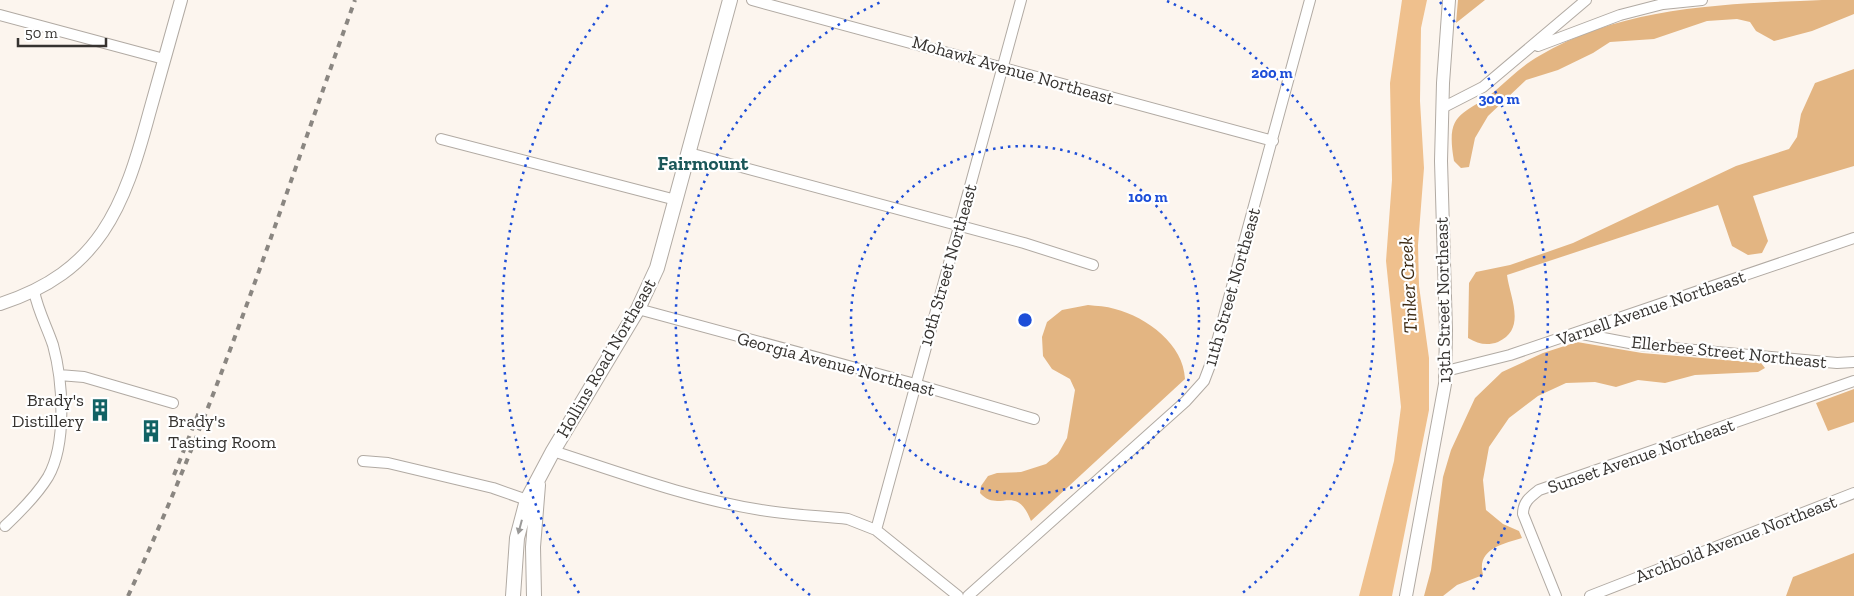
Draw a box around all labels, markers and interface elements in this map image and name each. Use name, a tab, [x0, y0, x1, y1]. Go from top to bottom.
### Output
scale bar	[18, 15, 105, 47]
text: 50 m	[25, 24, 58, 42]
street label: Mohawk Avenue Northeast	[910, 31, 1117, 109]
text: 200 m	[1251, 64, 1293, 82]
text: 300 m	[1478, 90, 1520, 108]
district label: Fairmount	[658, 152, 749, 175]
street label: 10th Street Northeast	[914, 181, 982, 349]
text: 100 m	[1128, 188, 1168, 206]
street label: 11th Street Northeast	[1199, 205, 1265, 369]
street label: 13th Street Northeast	[1431, 216, 1455, 383]
water label: Tinker Creek	[1394, 236, 1422, 334]
street label: Varnell Avenue Northeast	[1553, 265, 1748, 351]
street label: Hollins Road Northeast	[551, 274, 661, 442]
centre of rings	[1016, 311, 1034, 329]
street label: Georgia Avenue Northeast	[735, 327, 938, 401]
street label: Ellerbee Street Northeast	[1630, 331, 1828, 373]
place label: Brady's Distillery	[12, 389, 85, 432]
building icon: Brady's Distillery	[87, 397, 113, 423]
place label: Brady's Tasting Room	[168, 410, 277, 453]
street label: Sunset Avenue Northeast	[1545, 414, 1737, 498]
building icon: Brady's Tasting Room	[138, 418, 164, 444]
street label: Archbold Avenue Northeast	[1632, 490, 1840, 588]
one-way arrow	[516, 519, 524, 534]

